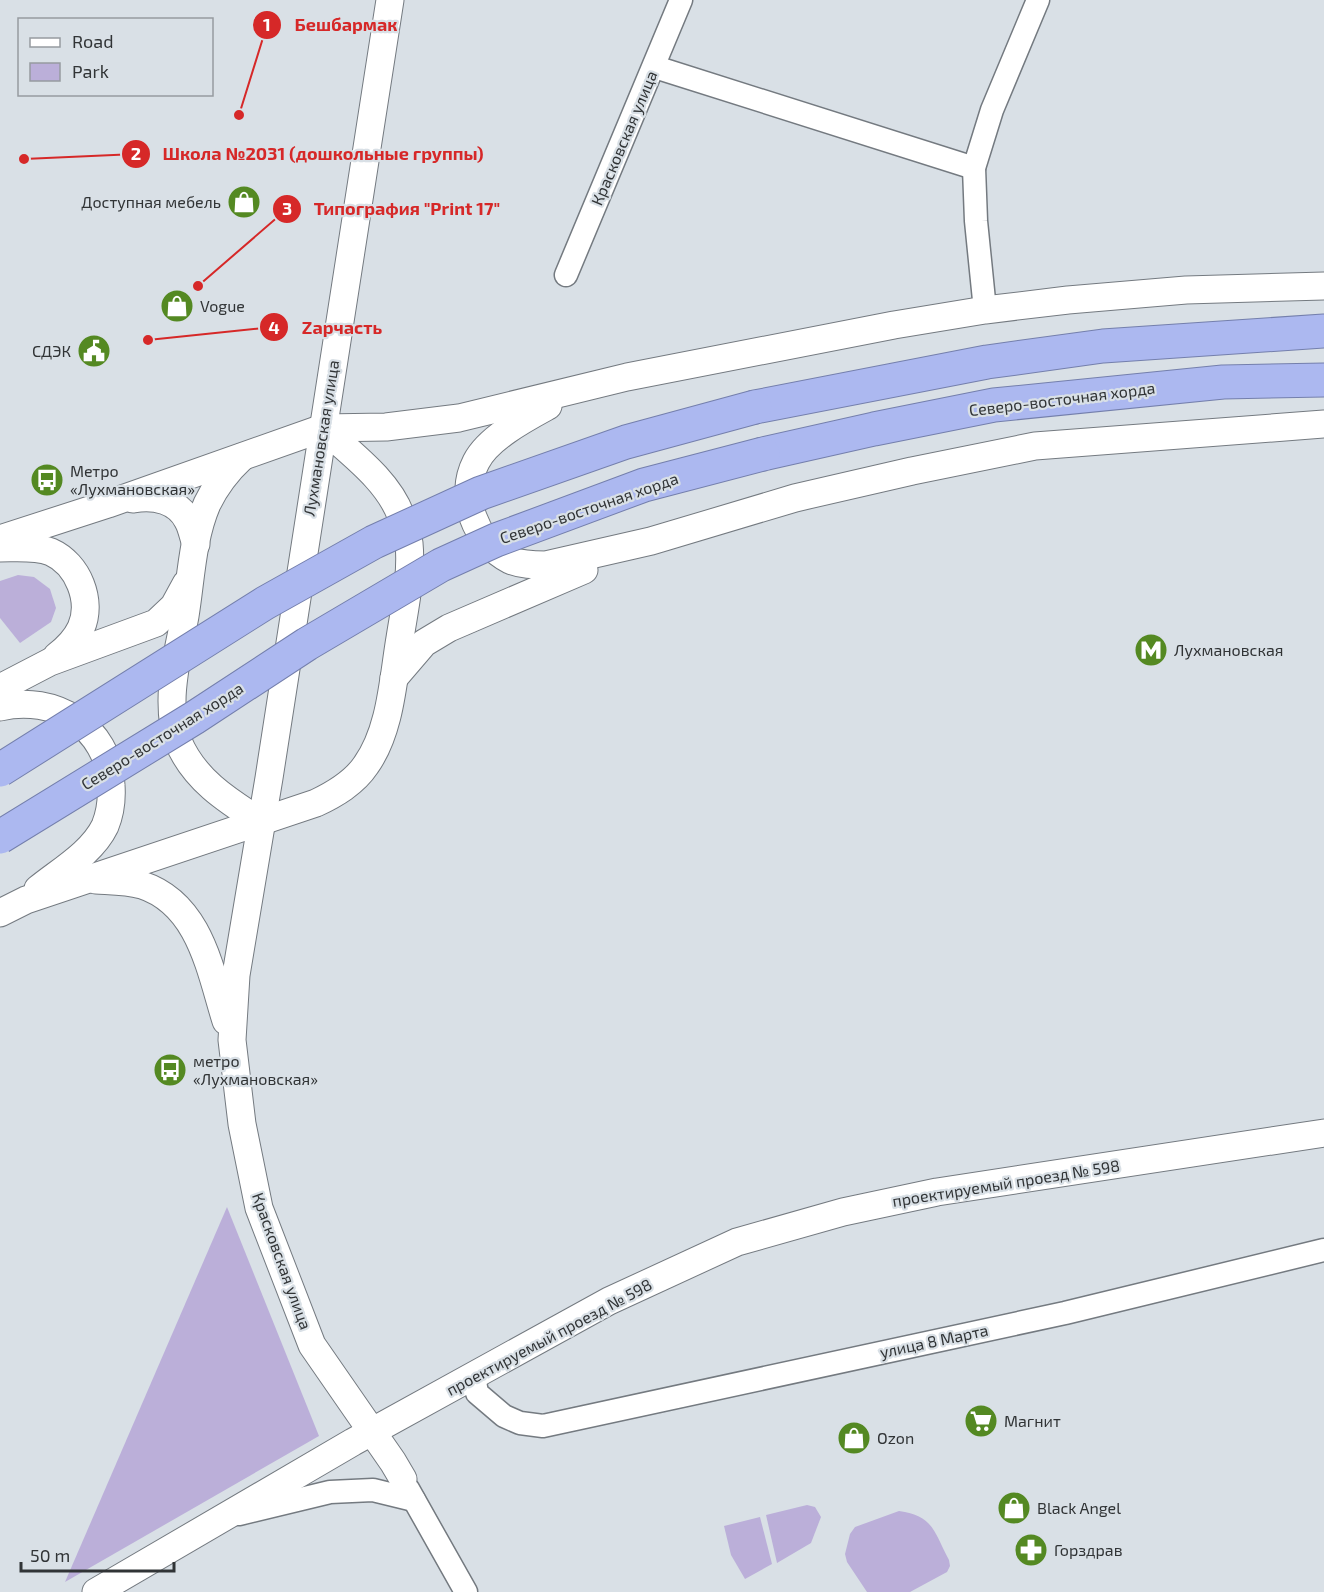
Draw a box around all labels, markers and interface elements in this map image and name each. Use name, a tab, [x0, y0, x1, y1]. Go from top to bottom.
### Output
callout: Бешбармак	[252, 7, 409, 43]
text: 1	[263, 13, 271, 35]
text: Бешбармак	[295, 13, 397, 35]
legend	[18, 18, 213, 96]
text: Road	[72, 30, 113, 52]
text: Park	[72, 60, 109, 82]
street label: Красковская улица	[587, 68, 661, 208]
callout: Школа №2031 (дошкольные группы)	[121, 136, 496, 172]
text: 2	[131, 142, 141, 164]
text: Школа №2031 (дошкольные группы)	[162, 142, 484, 164]
shop icon: Доступная мебель	[226, 184, 262, 220]
callout: Типография "Print 17"	[272, 191, 513, 227]
place label: Доступная мебель	[81, 192, 221, 212]
text: 3	[282, 197, 292, 219]
text: Типография "Print 17"	[314, 197, 500, 219]
shop icon: Vogue	[159, 288, 195, 324]
place label: Vogue	[200, 296, 245, 315]
callout: Zapчасть	[259, 309, 394, 345]
text: 4	[268, 316, 280, 338]
text: Zapчасть	[302, 316, 382, 338]
public building icon: СДЭК	[76, 333, 112, 369]
place label: СДЭК	[32, 341, 71, 360]
street label: Лухмановская улица	[299, 359, 343, 517]
street label: Северо-восточная хорда	[968, 378, 1156, 419]
place label: Метро «Лухмановская»	[70, 461, 195, 499]
bus stop icon: Метро «Лухмановская»	[29, 462, 65, 498]
street label: Северо-восточная хорда	[497, 468, 681, 547]
metro station icon: Лухмановская	[1133, 632, 1169, 668]
place label: Лухмановская	[1174, 640, 1284, 660]
street label: Северо-восточная хорда	[77, 678, 246, 793]
place label: метро «Лухмановская»	[193, 1051, 318, 1089]
bus stop icon: метро «Лухмановская»	[152, 1052, 188, 1088]
street label: проектируемый проезд № 598	[891, 1155, 1121, 1211]
street label: Красковская улица	[248, 1190, 316, 1332]
street label: проектируемый проезд № 598	[443, 1274, 655, 1400]
street label: улица 8 Марта	[878, 1320, 990, 1362]
supermarket icon: Магнит	[963, 1403, 999, 1439]
place label: Магнит	[1004, 1411, 1061, 1430]
shop icon: Ozon	[836, 1420, 872, 1456]
place label: Ozon	[877, 1428, 914, 1447]
shop icon: Black Angel	[996, 1490, 1032, 1526]
place label: Black Angel	[1037, 1498, 1121, 1517]
pharmacy icon: Горздрав	[1013, 1532, 1049, 1568]
scale bar	[21, 1535, 174, 1573]
place label: Горздрав	[1054, 1540, 1123, 1559]
text: 50 m	[30, 1544, 70, 1566]

